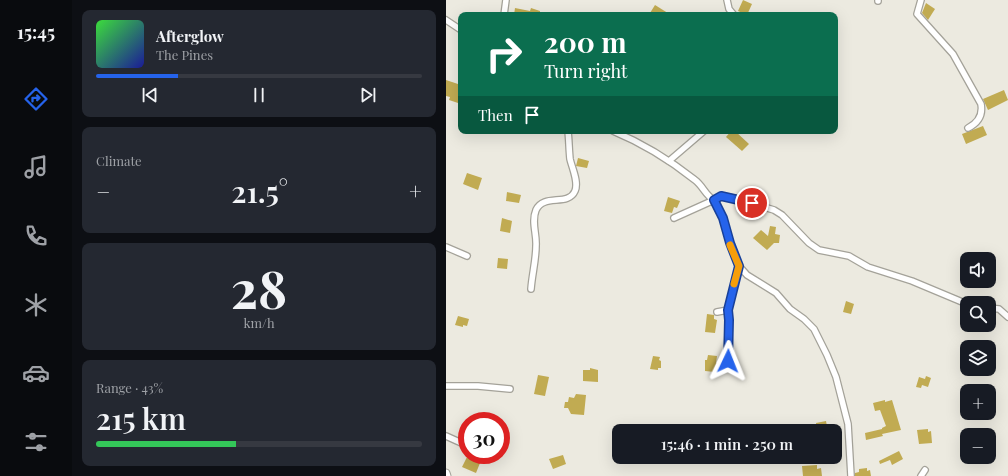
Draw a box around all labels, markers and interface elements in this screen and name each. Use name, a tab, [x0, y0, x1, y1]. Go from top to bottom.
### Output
text: 15:45	[17, 20, 55, 44]
text: 200 m	[544, 23, 627, 60]
text: Afterglow	[156, 26, 224, 46]
icon: right	[478, 28, 530, 80]
text: The Pines	[156, 46, 213, 63]
text: Turn right	[544, 59, 627, 83]
icon: previous	[139, 84, 161, 106]
icon: pause	[248, 84, 270, 106]
icon: next	[357, 84, 379, 106]
icon: directions	[22, 85, 50, 113]
icon: arrive	[521, 104, 543, 126]
text: Then	[478, 105, 513, 125]
text: Climate	[96, 152, 142, 169]
icon: music	[22, 153, 50, 181]
text: 21.5°	[231, 171, 288, 211]
text: −	[96, 176, 110, 206]
text: +	[409, 176, 422, 206]
pin	[735, 186, 769, 220]
icon: arrive	[741, 192, 763, 214]
icon: phone	[22, 222, 50, 250]
map controls	[960, 252, 996, 464]
button: sound	[960, 252, 996, 288]
text: 28	[231, 253, 287, 322]
icon: climate	[22, 291, 50, 319]
button: search	[960, 296, 996, 332]
text: km/h	[243, 314, 275, 331]
position arrow	[707, 340, 749, 382]
button: layers	[960, 340, 996, 376]
icon: car	[22, 359, 50, 387]
text: Range · 43%	[96, 379, 163, 396]
button: +	[960, 384, 996, 420]
text: 215 km	[96, 398, 186, 438]
speed limit sign: 30	[458, 412, 510, 464]
icon: filters	[22, 428, 50, 456]
button: −	[960, 428, 996, 464]
text: 15:46 · 1 min · 250 m	[661, 434, 793, 454]

